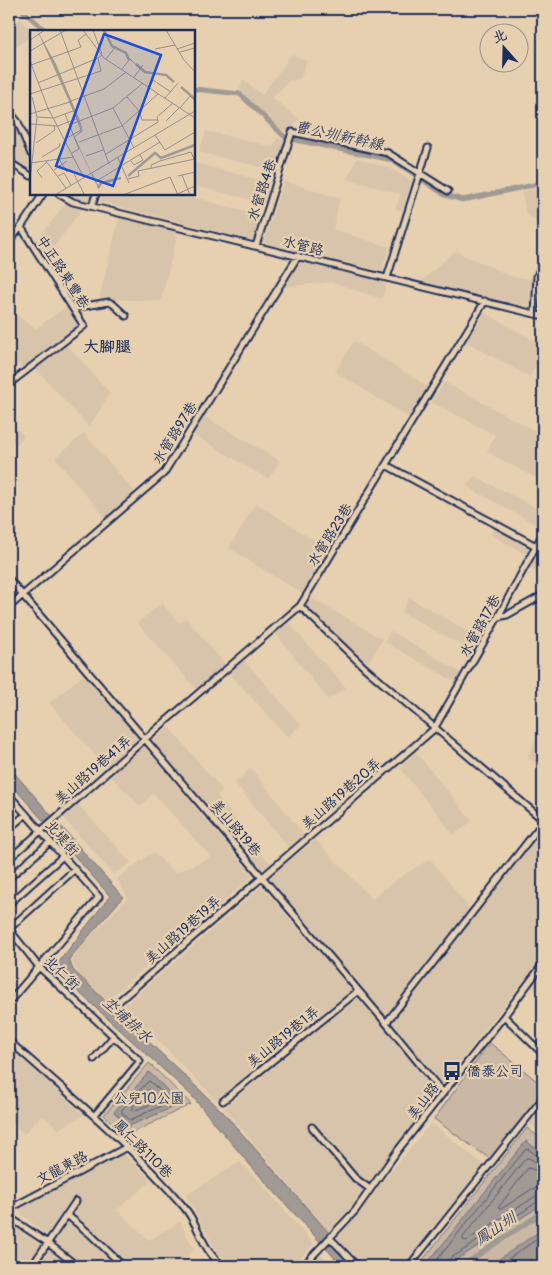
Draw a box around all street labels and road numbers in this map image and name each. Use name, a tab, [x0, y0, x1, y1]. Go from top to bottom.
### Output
street label: 水管路4巷	[244, 156, 280, 223]
street label: 中正路東豐巷	[33, 232, 94, 313]
street label: 水管路	[281, 233, 325, 259]
street label: 水管路97巷	[149, 398, 201, 467]
street label: 水管路23巷	[304, 499, 357, 570]
street label: 水管路17巷	[456, 591, 505, 660]
street label: 美山路19巷41弄	[51, 732, 135, 808]
street label: 美山路19巷20弄	[298, 755, 384, 833]
street label: 美山路19巷	[207, 796, 265, 861]
street label: 北堤街	[42, 817, 82, 859]
street label: 美山路19巷19弄	[141, 892, 225, 968]
street label: 北仁街	[41, 952, 83, 994]
street label: 美山路19巷1弄	[243, 1003, 323, 1071]
street label: 美山路	[403, 1079, 443, 1123]
street label: 鳳仁路110巷	[110, 1116, 177, 1183]
street label: 文龍東路	[33, 1147, 91, 1189]

